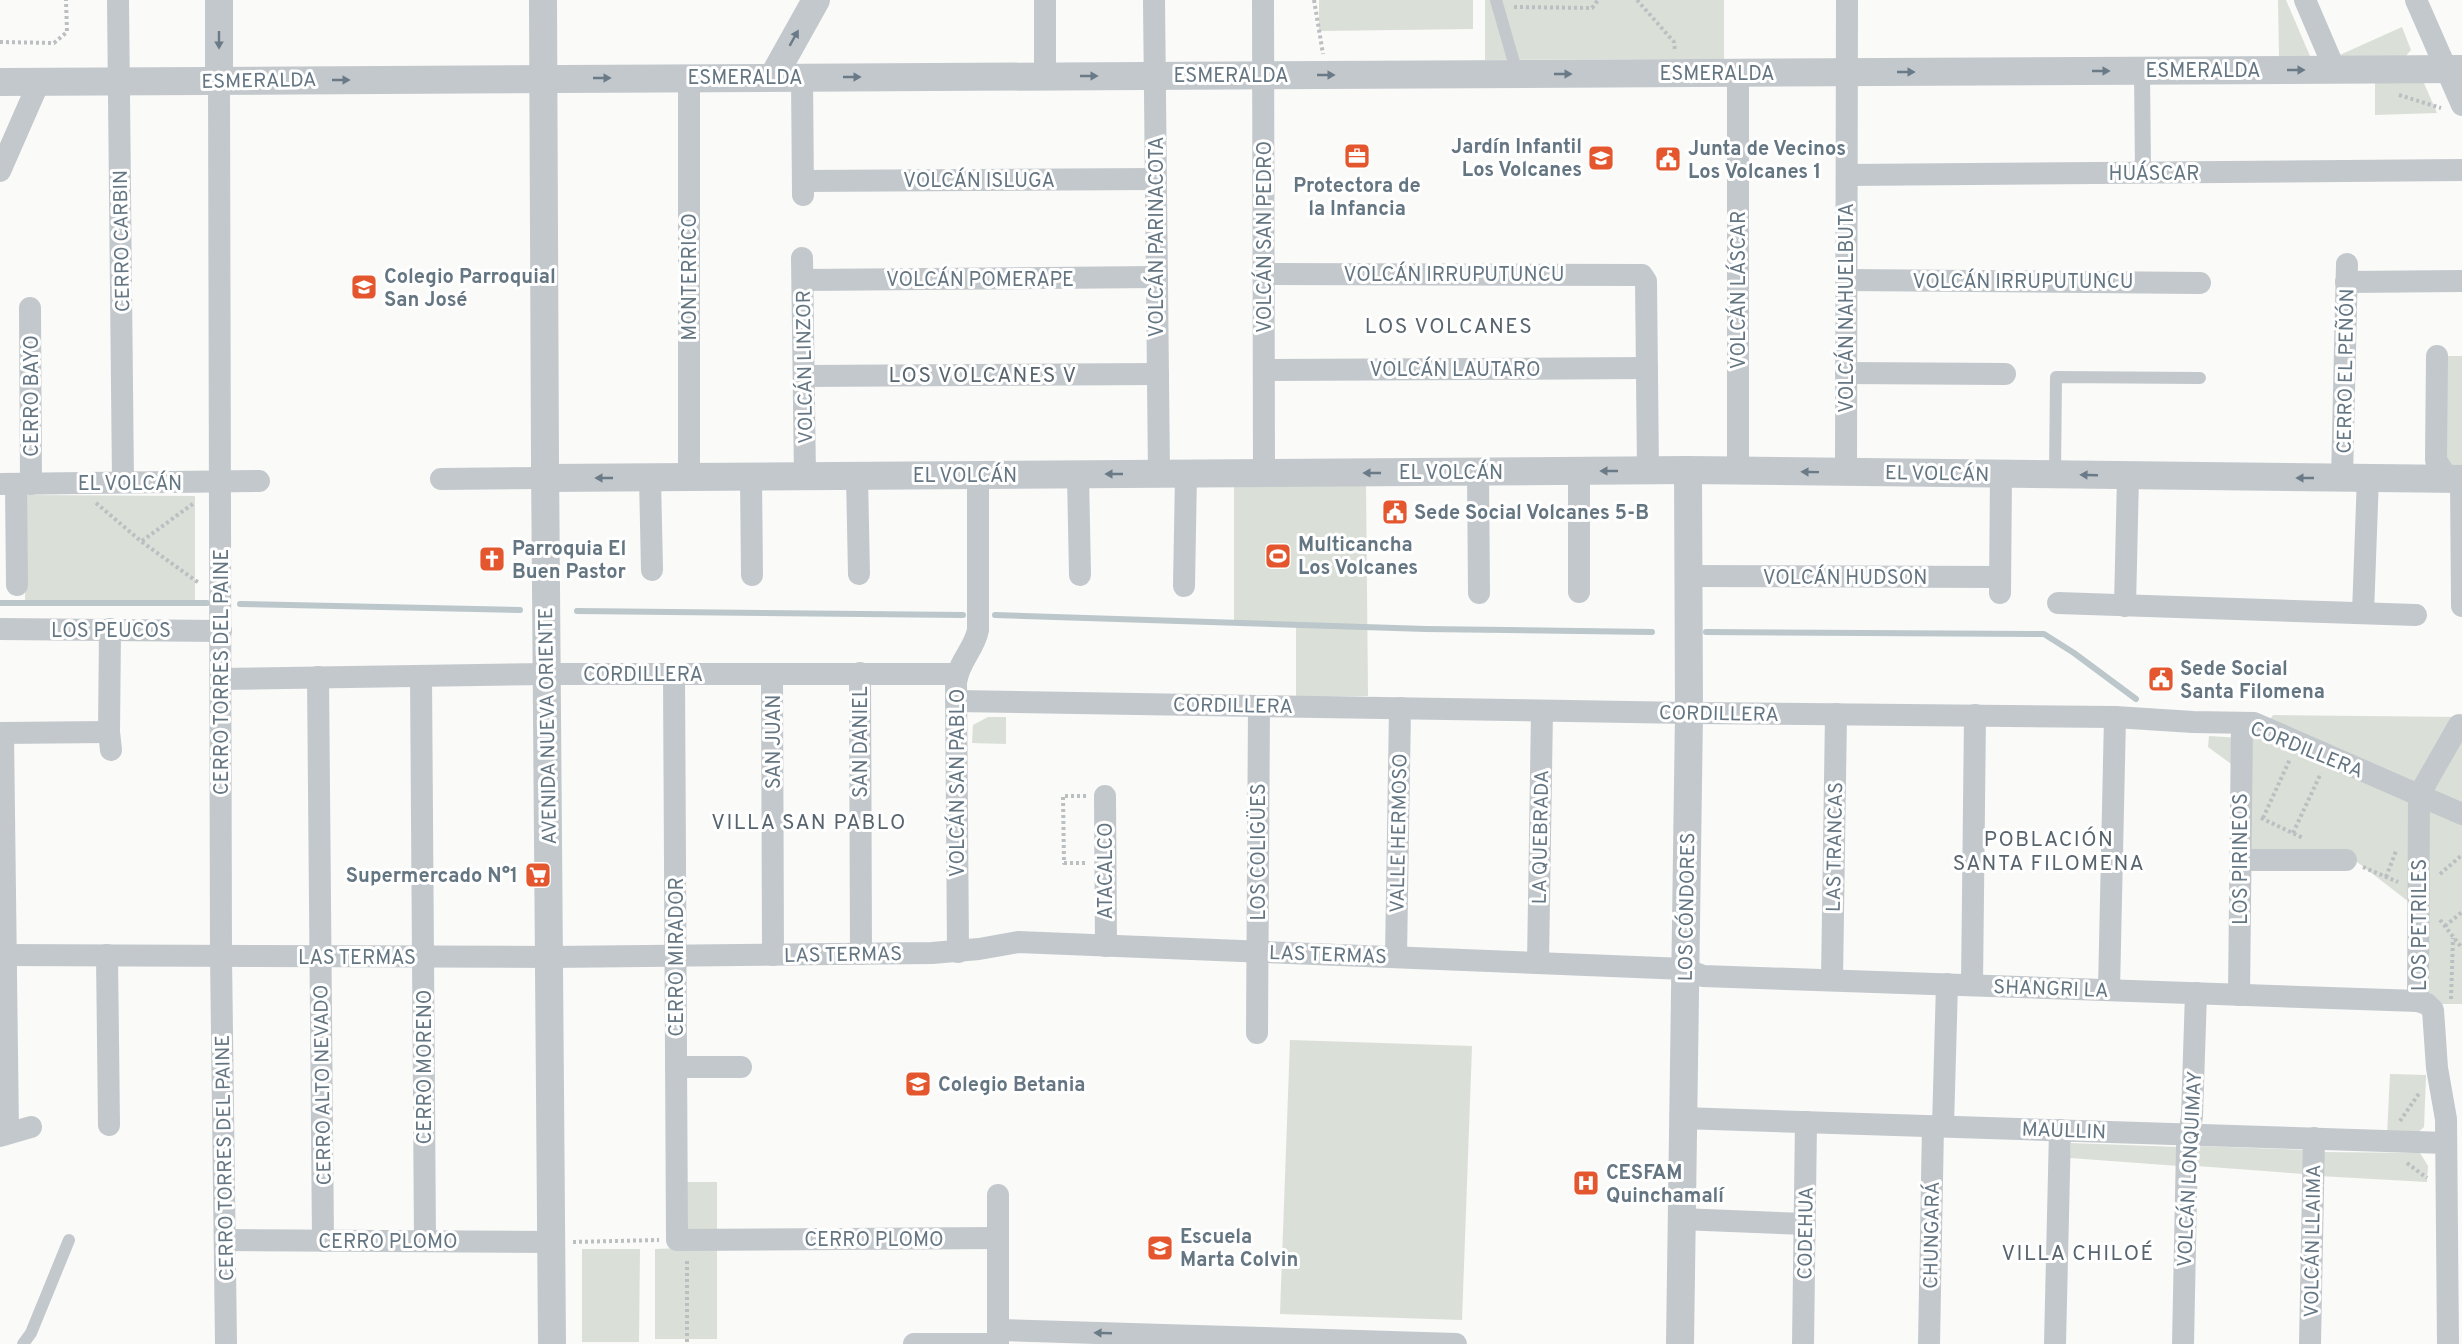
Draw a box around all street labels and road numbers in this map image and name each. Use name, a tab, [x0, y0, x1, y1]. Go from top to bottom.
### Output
street label: ESMERALDA	[2145, 59, 2261, 85]
street label: ESMERALDA	[1659, 62, 1775, 88]
street label: ESMERALDA	[1173, 64, 1289, 90]
street label: ESMERALDA	[687, 66, 803, 92]
street label: ESMERALDA	[201, 68, 317, 96]
street label: VOLCÁN PARINACOTA	[1143, 137, 1171, 337]
street label: VOLCÁN SAN PEDRO	[1251, 141, 1279, 333]
street label: HUÁSCAR	[2108, 160, 2200, 188]
street label: VOLCÁN ISLUGA	[903, 167, 1055, 195]
street label: CERRO CARBIN	[109, 170, 137, 312]
street label: VOLCÁN NAHUELBUTA	[1833, 203, 1861, 413]
street label: VOLCÁN LÁSCAR	[1725, 211, 1753, 369]
street label: MONTERRICO	[678, 213, 704, 341]
street label: VOLCÁN IRRUPUTUNCU	[1344, 261, 1564, 289]
street label: VOLCÁN POMERAPE	[886, 266, 1074, 294]
street label: VOLCÁN IRRUPUTUNCU	[1913, 268, 2133, 296]
street label: CERRO EL PEÑÓN	[2331, 288, 2361, 454]
street label: VOLCÁN LINZOR	[790, 290, 820, 444]
street label: CERRO BAYO	[20, 335, 46, 457]
street label: VOLCÁN LAUTARO	[1369, 356, 1541, 384]
street label: EL VOLCÁN	[1399, 459, 1503, 487]
street label: EL VOLCÁN	[1885, 459, 1989, 489]
street label: EL VOLCÁN	[913, 462, 1017, 490]
street label: EL VOLCÁN	[78, 470, 182, 498]
street label: CERRO TORRES DEL PAINE	[210, 549, 236, 795]
street label: VOLCÁN HUDSON	[1763, 564, 1927, 592]
street label: AVENIDA NUEVA ORIENTE	[534, 607, 564, 845]
street label: LOS PEUCOS	[51, 619, 171, 645]
street label: CORDILLERA	[583, 663, 703, 689]
street label: SAN DANIEL	[849, 686, 875, 798]
street label: VOLCÁN SAN PABLO	[944, 689, 972, 877]
street label: CORDILLERA	[1173, 693, 1293, 721]
street label: SAN JUAN	[762, 695, 788, 789]
street label: CORDILLERA	[1659, 701, 1779, 729]
street label: CORDILLERA	[2246, 716, 2367, 785]
street label: VALLE HERMOSO	[1386, 753, 1414, 913]
street label: LA QUEBRADA	[1528, 770, 1556, 905]
street label: LAS TRANCAS	[1822, 782, 1850, 912]
street label: LOS COLIGÜES	[1246, 783, 1273, 921]
street label: LOS PIRINEOS	[2229, 793, 2255, 925]
street label: ATACALCO	[1094, 822, 1120, 920]
street label: LOS CÓNDORES	[1672, 832, 1702, 982]
street label: LOS PETRILES	[2408, 859, 2434, 991]
street label: CERRO MIRADOR	[665, 877, 691, 1037]
street label: LAS TERMAS	[1268, 941, 1387, 971]
street label: LAS TERMAS	[784, 942, 902, 970]
street label: LAS TERMAS	[298, 946, 416, 972]
street label: SHANGRI LA	[1993, 975, 2109, 1005]
street label: CERRO ALTO NEVADO	[309, 984, 339, 1186]
street label: CERRO MORENO	[413, 990, 439, 1144]
street label: CERRO TORRES DEL PAINE	[211, 1035, 241, 1281]
street label: VOLCÁN LONQUIMAY	[2171, 1070, 2209, 1268]
street label: MAULLIN	[2021, 1118, 2107, 1146]
street label: VOLCÁN LLAIMA	[2298, 1164, 2328, 1318]
street label: CHUNGARÁ	[1917, 1181, 1947, 1289]
street label: CODEHUA	[1793, 1186, 1821, 1280]
street label: CERRO PLOMO	[804, 1228, 944, 1254]
street label: CERRO PLOMO	[318, 1230, 458, 1256]

